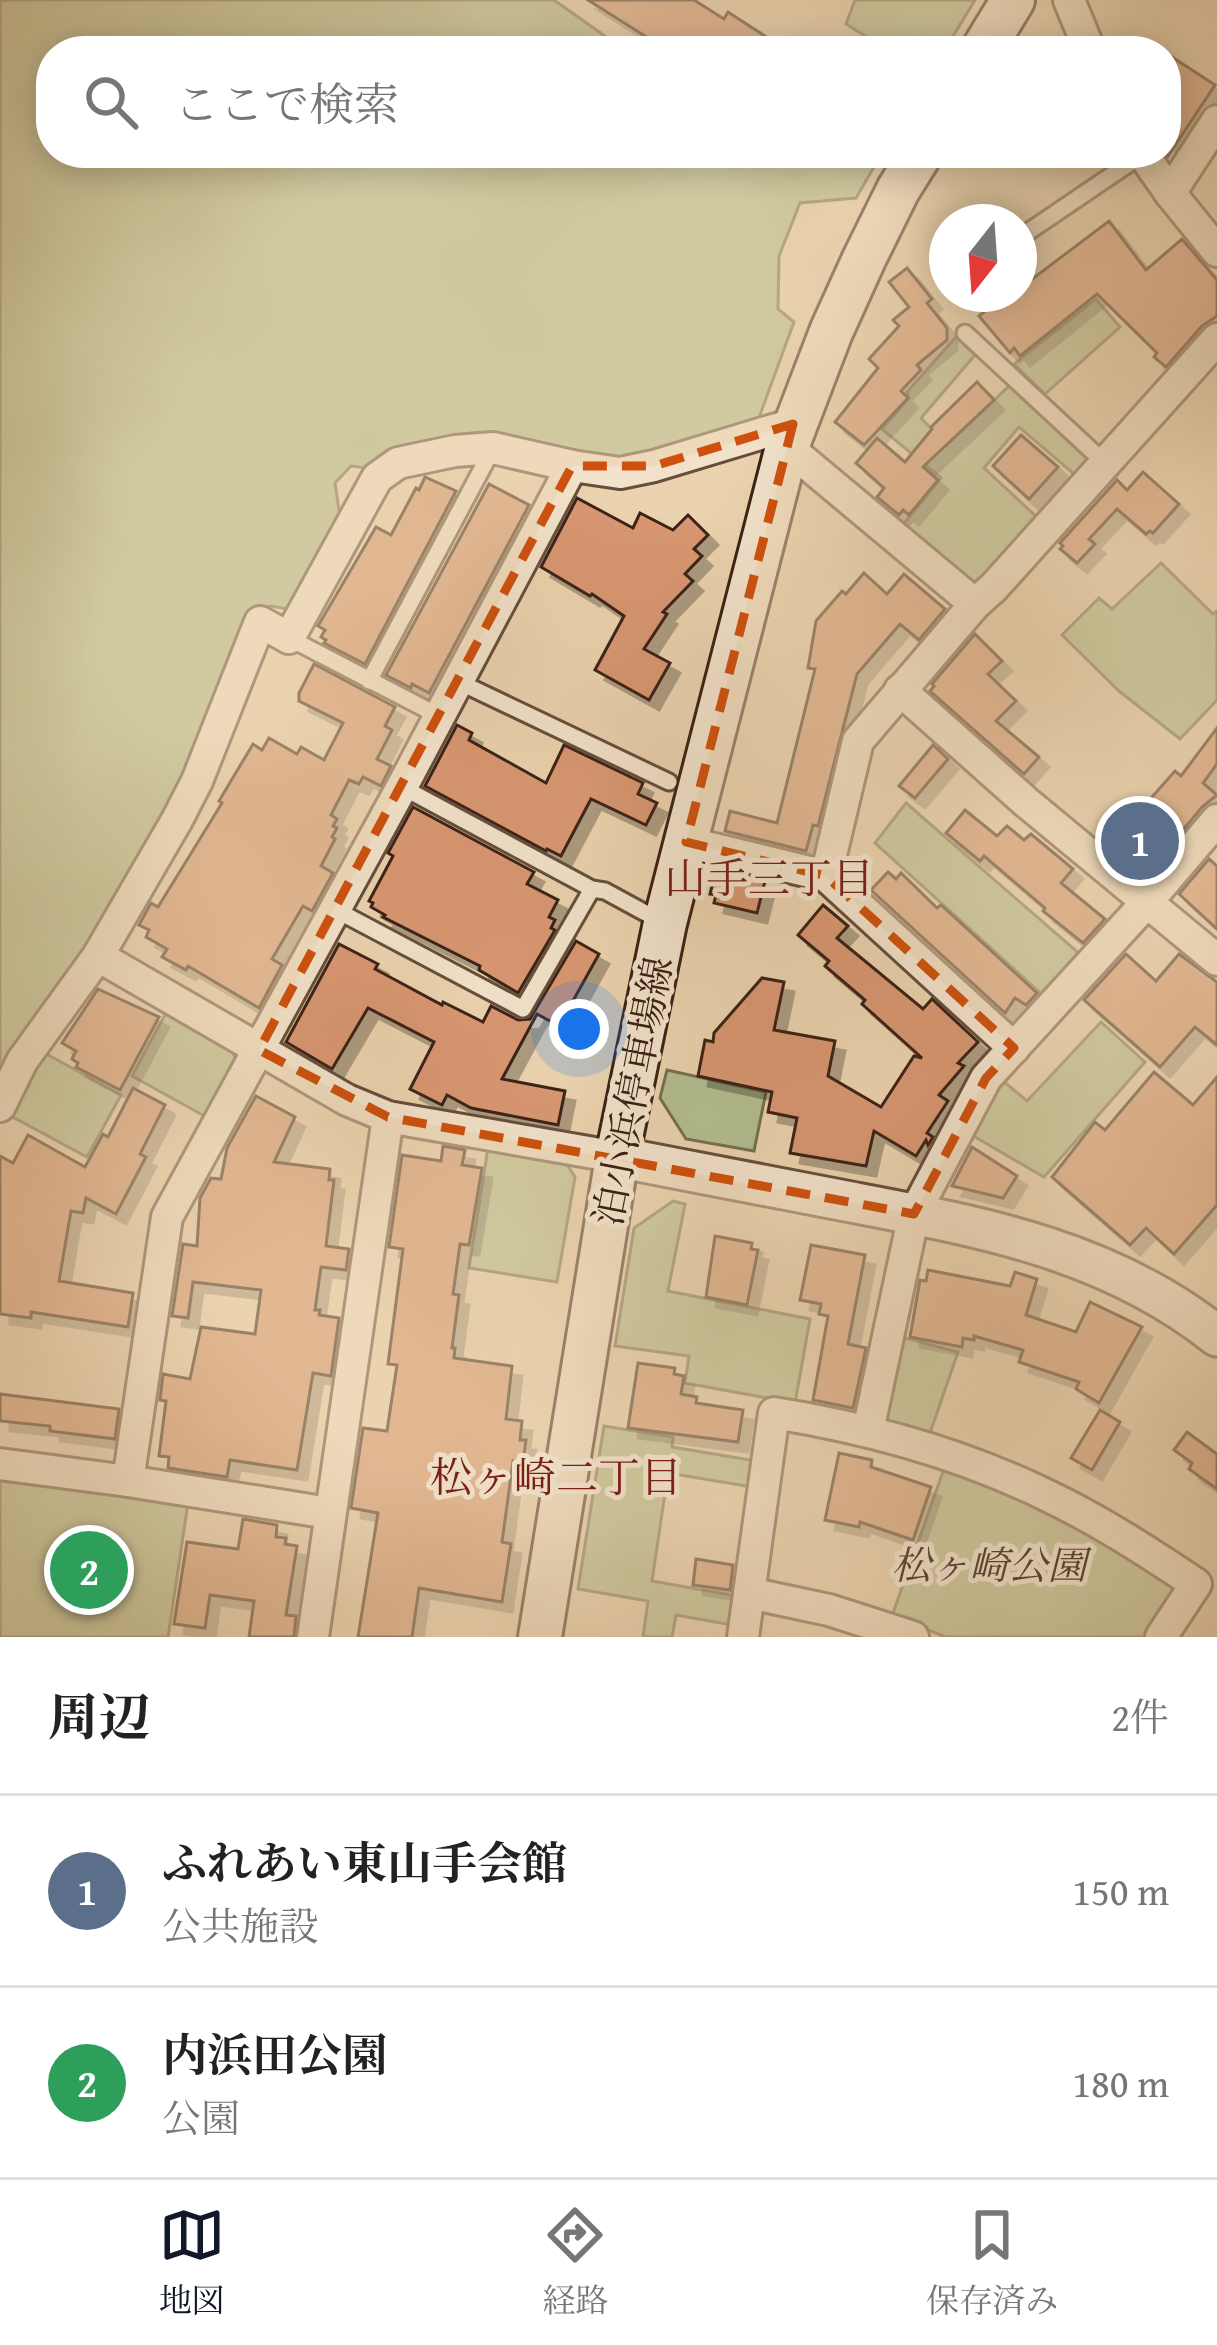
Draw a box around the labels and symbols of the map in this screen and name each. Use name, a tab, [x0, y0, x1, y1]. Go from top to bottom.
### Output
north arrow	[929, 204, 1037, 312]
pin: 1	[1101, 796, 1179, 886]
district label: 山手三丁目	[664, 847, 874, 908]
street label: 泊小浜停車場線	[578, 952, 686, 1230]
your location	[549, 999, 609, 1059]
district label: 松ヶ崎二丁目	[430, 1446, 682, 1507]
pin: 2	[50, 1525, 128, 1615]
park label: 松ヶ崎公園	[891, 1536, 1092, 1593]

